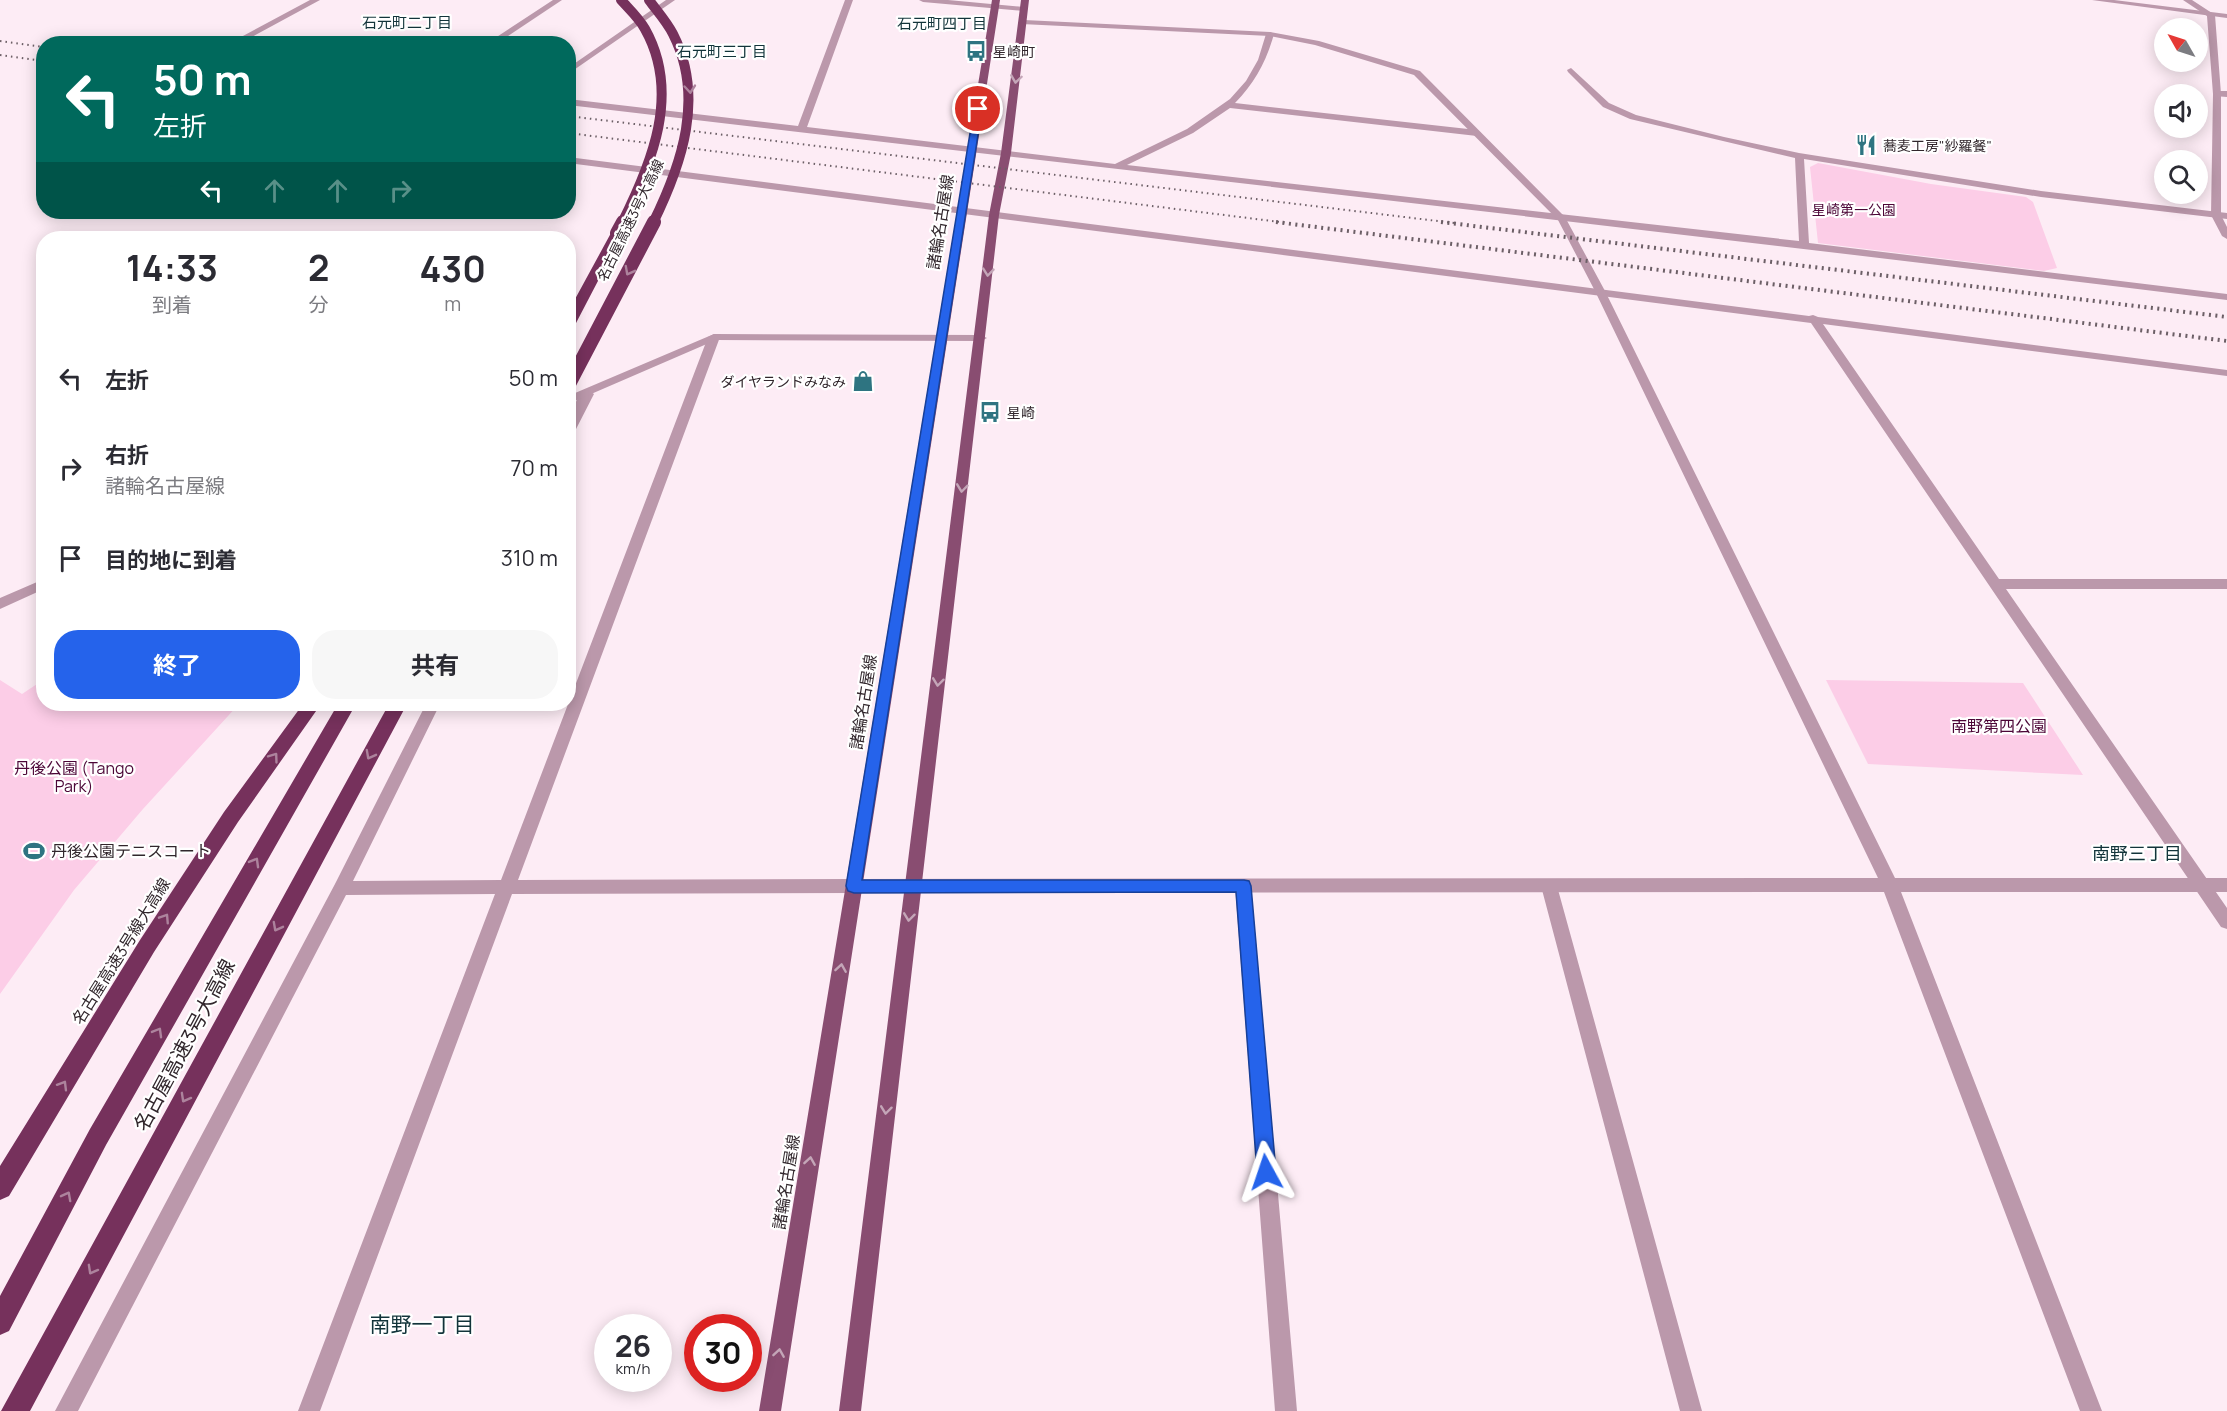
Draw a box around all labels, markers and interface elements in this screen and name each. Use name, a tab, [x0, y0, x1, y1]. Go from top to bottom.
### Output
district label: 石元町二丁目	[362, 12, 452, 33]
district label: 石元町四丁目	[897, 13, 987, 34]
north arrow	[2154, 18, 2208, 72]
map controls	[2154, 18, 2208, 204]
bus stop icon: 星崎町	[964, 39, 988, 63]
district label: 石元町三丁目	[677, 41, 767, 62]
place label: 星崎町	[993, 42, 1035, 61]
text: 50 m	[153, 50, 251, 108]
icon: left	[54, 60, 132, 138]
one-way arrow	[1010, 74, 1023, 83]
pin	[952, 83, 1003, 134]
button: sound	[2154, 84, 2208, 138]
one-way arrow	[683, 85, 696, 94]
icon: arrive	[961, 92, 994, 125]
text: 左折	[153, 107, 207, 144]
restaurant icon: 蕎麦工房"紗羅餐"	[1854, 133, 1878, 157]
place label: 蕎麦工房"紗羅餐"	[1883, 136, 1992, 155]
button: search	[2154, 150, 2208, 204]
street label: 名古屋高速3号大高線	[592, 156, 668, 284]
street label: 諸輪名古屋線	[922, 173, 958, 271]
icon: left	[195, 174, 228, 207]
icon: ahead	[258, 174, 291, 207]
icon: ahead	[321, 174, 354, 207]
icon: right	[384, 174, 417, 207]
park label: 星崎第一公園	[1812, 200, 1896, 219]
text: 14:33	[126, 243, 218, 292]
text: 2	[308, 243, 329, 292]
text: 430	[419, 244, 486, 293]
one-way arrow	[625, 265, 636, 276]
one-way arrow	[982, 267, 995, 276]
text: m	[444, 290, 461, 317]
text: 到着	[152, 291, 192, 318]
text: 分	[309, 291, 329, 318]
icon: left	[54, 362, 87, 395]
text: 50 m	[509, 363, 558, 393]
text: 左折	[105, 365, 149, 395]
shop icon: ダイヤランドみなみ	[851, 369, 875, 393]
place label: ダイヤランドみなみ	[720, 372, 846, 391]
bus stop icon: 星崎	[978, 400, 1002, 424]
place label: 星崎	[1007, 403, 1035, 422]
text: 右折	[105, 440, 149, 470]
icon: right	[54, 452, 87, 485]
text: 70 m	[510, 453, 558, 483]
text: 諸輪名古屋線	[105, 472, 225, 499]
one-way arrow	[956, 484, 969, 493]
icon: arrive	[54, 542, 87, 575]
text: 310 m	[501, 543, 558, 573]
text: 目的地に到着	[105, 545, 237, 575]
button: 終了	[54, 630, 300, 699]
button: 共有	[312, 630, 558, 699]
street label: 諸輪名古屋線	[845, 653, 881, 751]
one-way arrow	[932, 677, 945, 686]
park label: 南野第四公園	[1951, 715, 2047, 737]
one-way arrow	[366, 749, 377, 759]
one-way arrow	[267, 753, 278, 764]
park label: 丹後公園 (Tango Park)	[14, 757, 134, 797]
sports icon: 丹後公園テニスコート	[22, 839, 46, 863]
place label: 丹後公園テニスコート	[51, 840, 211, 862]
district label: 南野三丁目	[2092, 841, 2182, 865]
one-way arrow	[248, 858, 259, 869]
street label: 名古屋高速3号線大高線	[67, 874, 175, 1028]
one-way arrow	[903, 912, 916, 921]
one-way arrow	[158, 914, 169, 925]
one-way arrow	[273, 920, 284, 931]
street label: 名古屋高速3号大高線	[127, 954, 241, 1136]
one-way arrow	[834, 963, 846, 973]
one-way arrow	[151, 1028, 163, 1038]
one-way arrow	[56, 1081, 68, 1091]
one-way arrow	[181, 1092, 192, 1103]
one-way arrow	[880, 1106, 892, 1115]
street label: 諸輪名古屋線	[768, 1133, 804, 1231]
position arrow	[1234, 1140, 1298, 1204]
one-way arrow	[803, 1156, 815, 1165]
one-way arrow	[60, 1192, 71, 1202]
one-way arrow	[88, 1263, 99, 1274]
district label: 南野一丁目	[370, 1310, 475, 1338]
speed limit sign: 30	[684, 1314, 762, 1392]
text: 26	[615, 1325, 651, 1366]
one-way arrow	[772, 1349, 785, 1359]
text: km/h	[616, 1358, 650, 1379]

